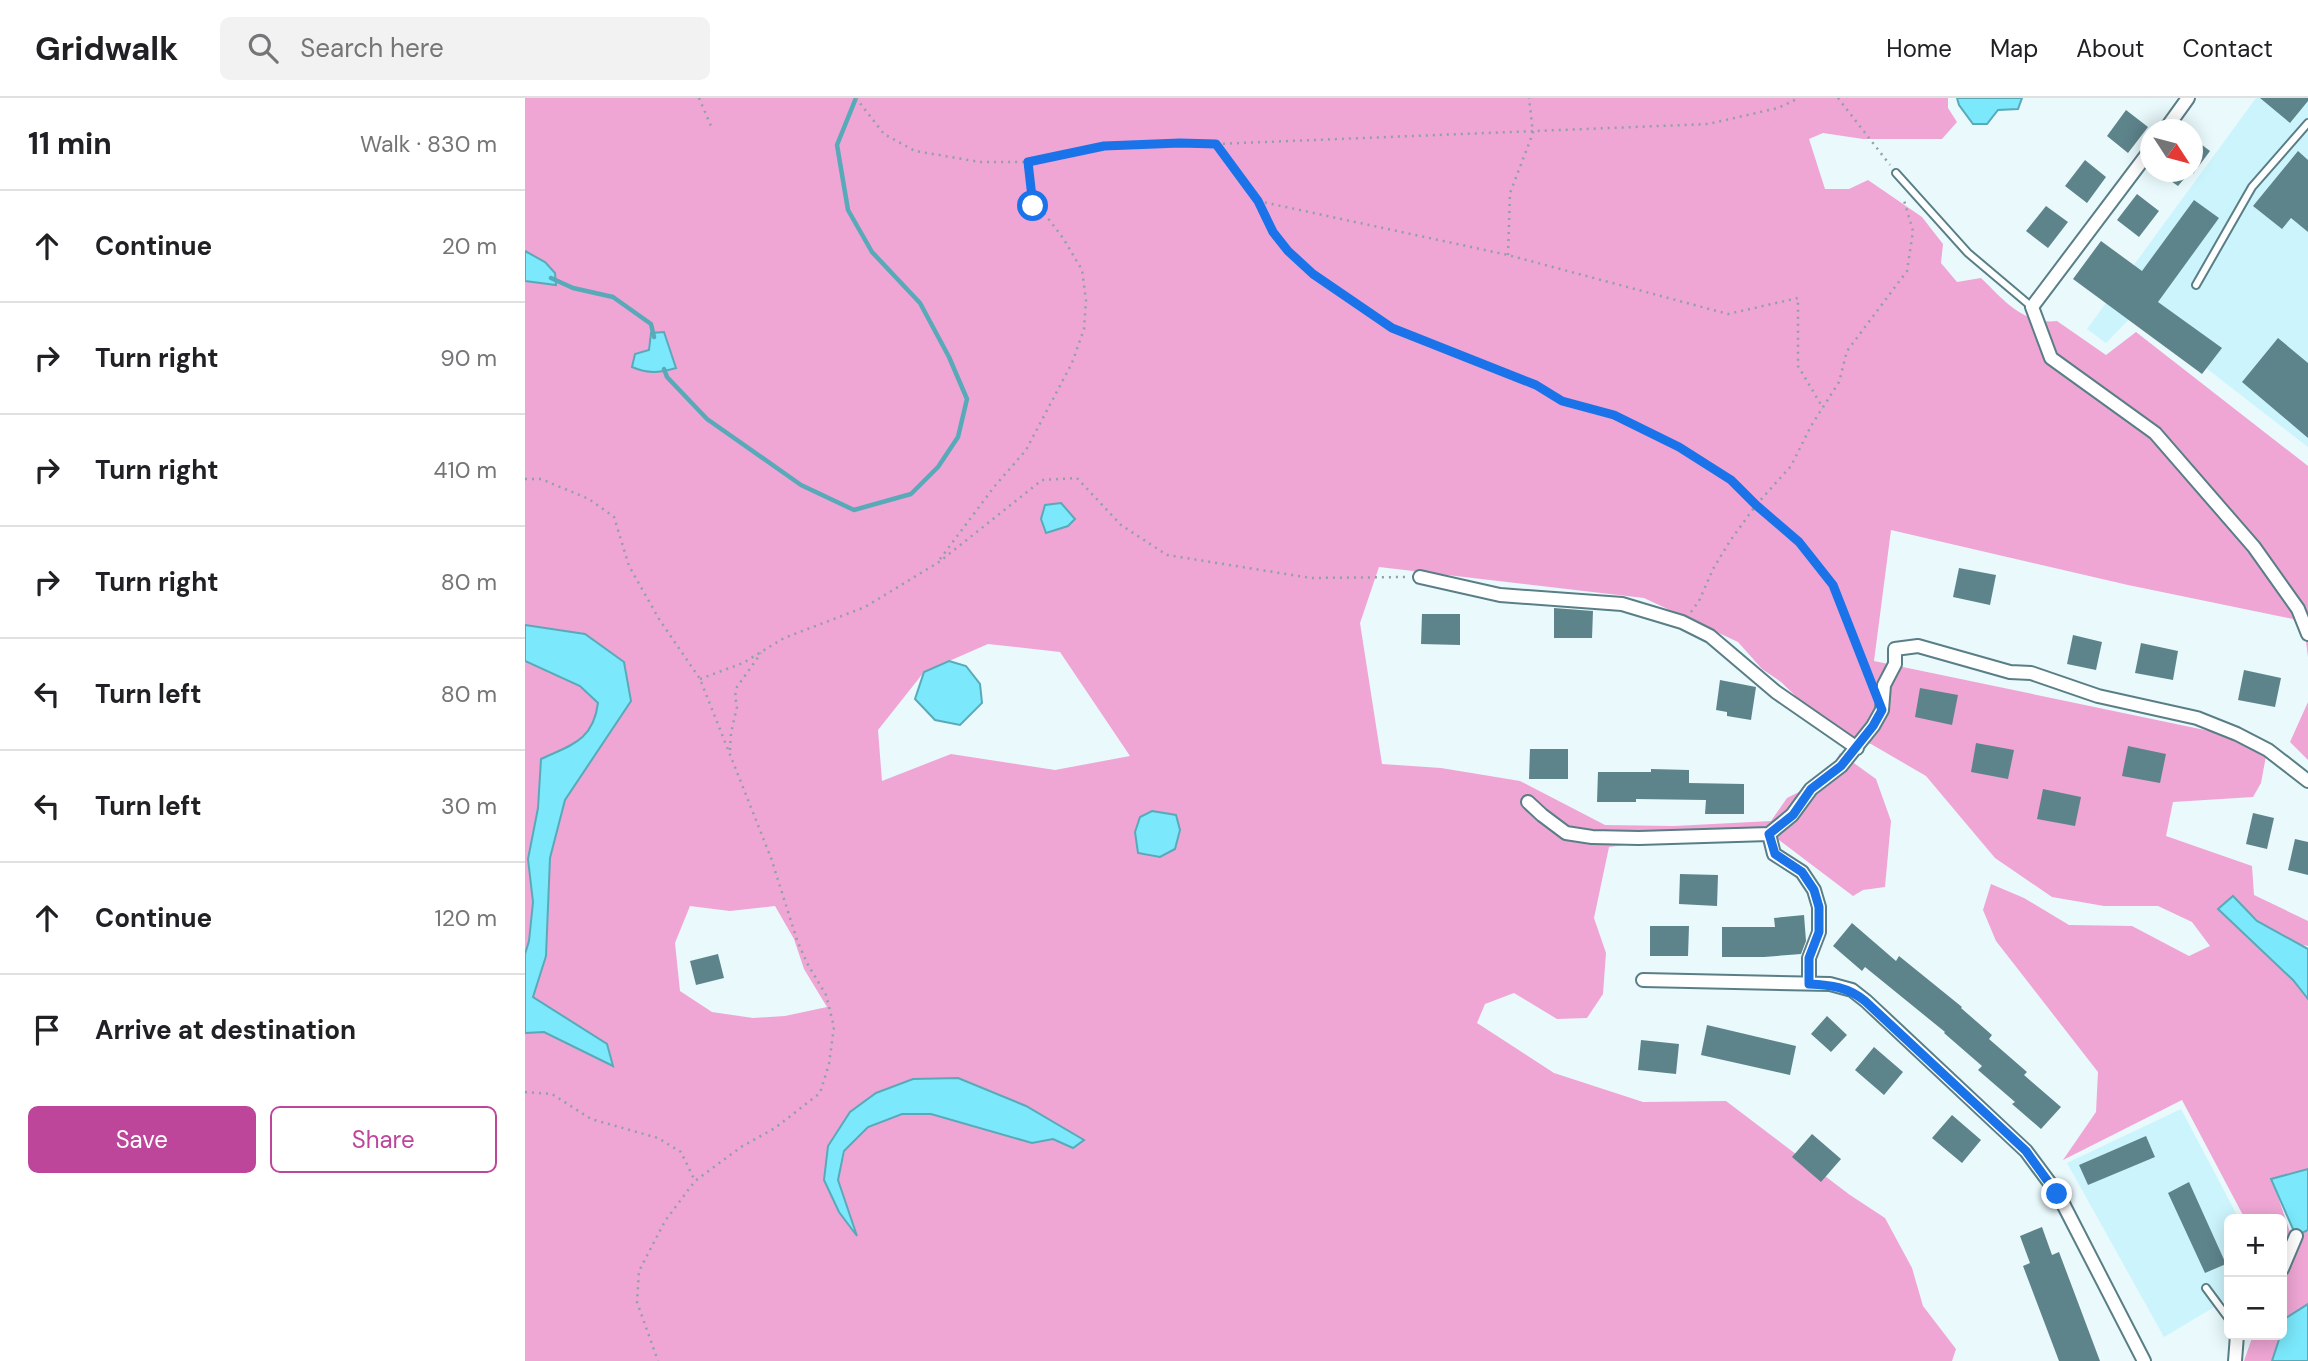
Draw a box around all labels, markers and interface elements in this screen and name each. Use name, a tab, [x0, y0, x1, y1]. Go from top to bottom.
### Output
search box	[220, 17, 710, 80]
text: Gridwalk	[35, 27, 178, 70]
icon: search	[244, 29, 282, 67]
text: Search here	[300, 31, 444, 65]
text: Home	[1886, 33, 1952, 64]
text: Map	[1990, 33, 2038, 64]
text: About	[2076, 33, 2145, 64]
text: Contact	[2183, 33, 2273, 64]
north arrow	[2140, 119, 2203, 182]
text: 11 min	[28, 124, 112, 163]
text: Walk · 830 m	[360, 129, 497, 159]
route start	[1017, 190, 1048, 221]
icon: ahead	[28, 227, 66, 265]
text: Continue	[95, 229, 212, 263]
text: 20 m	[442, 231, 497, 261]
icon: right	[28, 339, 66, 377]
text: Turn right	[95, 341, 219, 375]
text: 90 m	[440, 343, 497, 373]
icon: right	[28, 451, 66, 489]
text: Turn right	[95, 453, 219, 487]
text: 410 m	[434, 455, 497, 485]
icon: right	[28, 563, 66, 601]
text: Turn right	[95, 565, 219, 599]
text: 80 m	[441, 567, 497, 597]
icon: left	[28, 675, 66, 713]
text: Turn left	[95, 677, 202, 711]
text: 80 m	[441, 679, 497, 709]
icon: left	[28, 787, 66, 825]
text: Turn left	[95, 789, 202, 823]
text: 30 m	[441, 791, 497, 821]
icon: ahead	[28, 899, 66, 937]
text: Continue	[95, 901, 212, 935]
text: 120 m	[434, 903, 497, 933]
icon: arrive	[28, 1011, 66, 1049]
text: Arrive at destination	[95, 1013, 356, 1047]
button: Save	[28, 1106, 256, 1173]
button: Share	[270, 1106, 497, 1173]
route end	[2041, 1178, 2072, 1209]
map controls	[2224, 1214, 2287, 1340]
button: +	[2224, 1214, 2287, 1277]
button: −	[2224, 1277, 2287, 1340]

